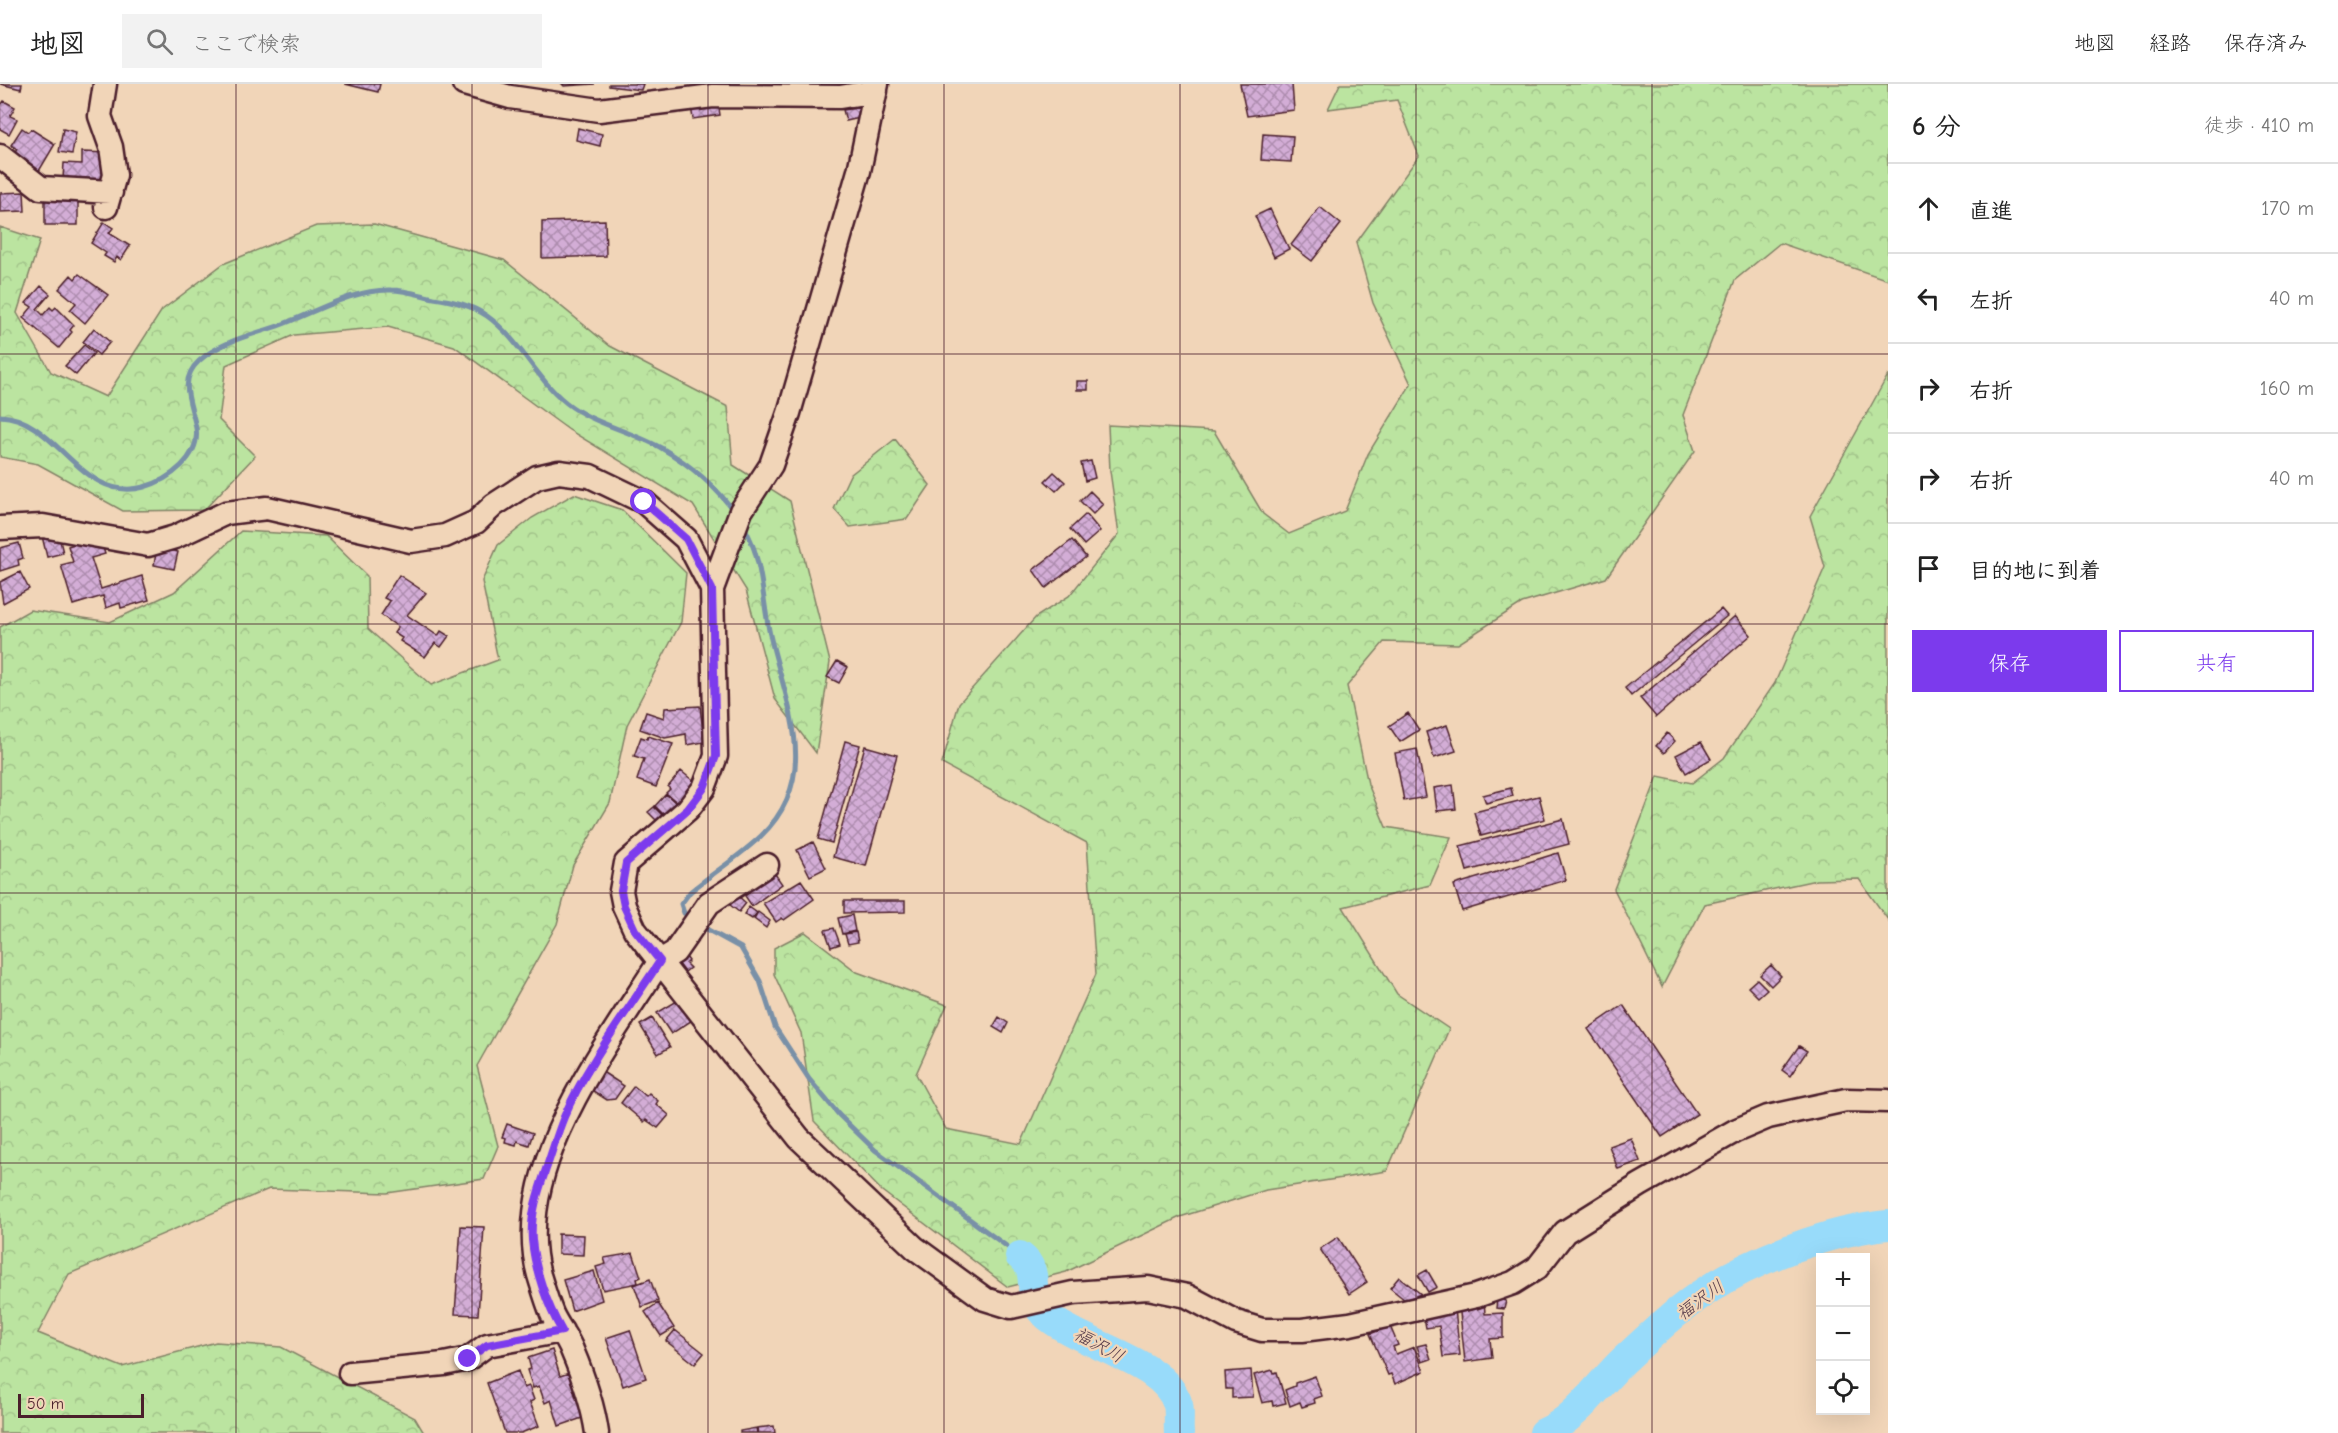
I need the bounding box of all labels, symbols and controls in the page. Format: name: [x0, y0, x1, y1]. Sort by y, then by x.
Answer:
search box: [122, 14, 542, 68]
icon: search: [143, 25, 176, 58]
text: 地図: [30, 28, 86, 60]
text: ここで検索: [191, 31, 301, 57]
text: 地図: [2074, 31, 2116, 55]
text: 経路: [2149, 31, 2191, 55]
text: 保存済み: [2224, 31, 2308, 55]
text: 6 分: [1912, 112, 1961, 142]
text: 徒歩 · 410 m: [2204, 114, 2314, 137]
icon: ahead: [1912, 192, 1945, 225]
text: 170 m: [2261, 197, 2314, 220]
text: 直進: [1969, 198, 2013, 224]
icon: left: [1912, 282, 1945, 315]
text: 40 m: [2269, 287, 2314, 310]
text: 左折: [1969, 288, 2013, 314]
icon: right: [1912, 372, 1945, 405]
text: 160 m: [2260, 377, 2314, 400]
text: 右折: [1969, 378, 2013, 404]
icon: right: [1912, 462, 1945, 495]
text: 40 m: [2269, 467, 2314, 490]
text: 右折: [1969, 468, 2013, 494]
route start: [630, 488, 656, 514]
icon: arrive: [1912, 552, 1945, 585]
text: 目的地に到着: [1969, 558, 2101, 584]
button: 保存: [1912, 630, 2107, 692]
button: 共有: [2119, 630, 2314, 692]
map controls: [1816, 1253, 1870, 1415]
button: +: [1816, 1253, 1870, 1307]
water label: 福沢川: [1672, 1276, 1728, 1325]
button: −: [1816, 1307, 1870, 1361]
water label: 福沢川: [1070, 1323, 1127, 1368]
route end: [454, 1345, 480, 1371]
button: locate: [1816, 1361, 1870, 1415]
scale bar: [18, 1391, 144, 1418]
text: 50 m: [27, 1395, 64, 1413]

